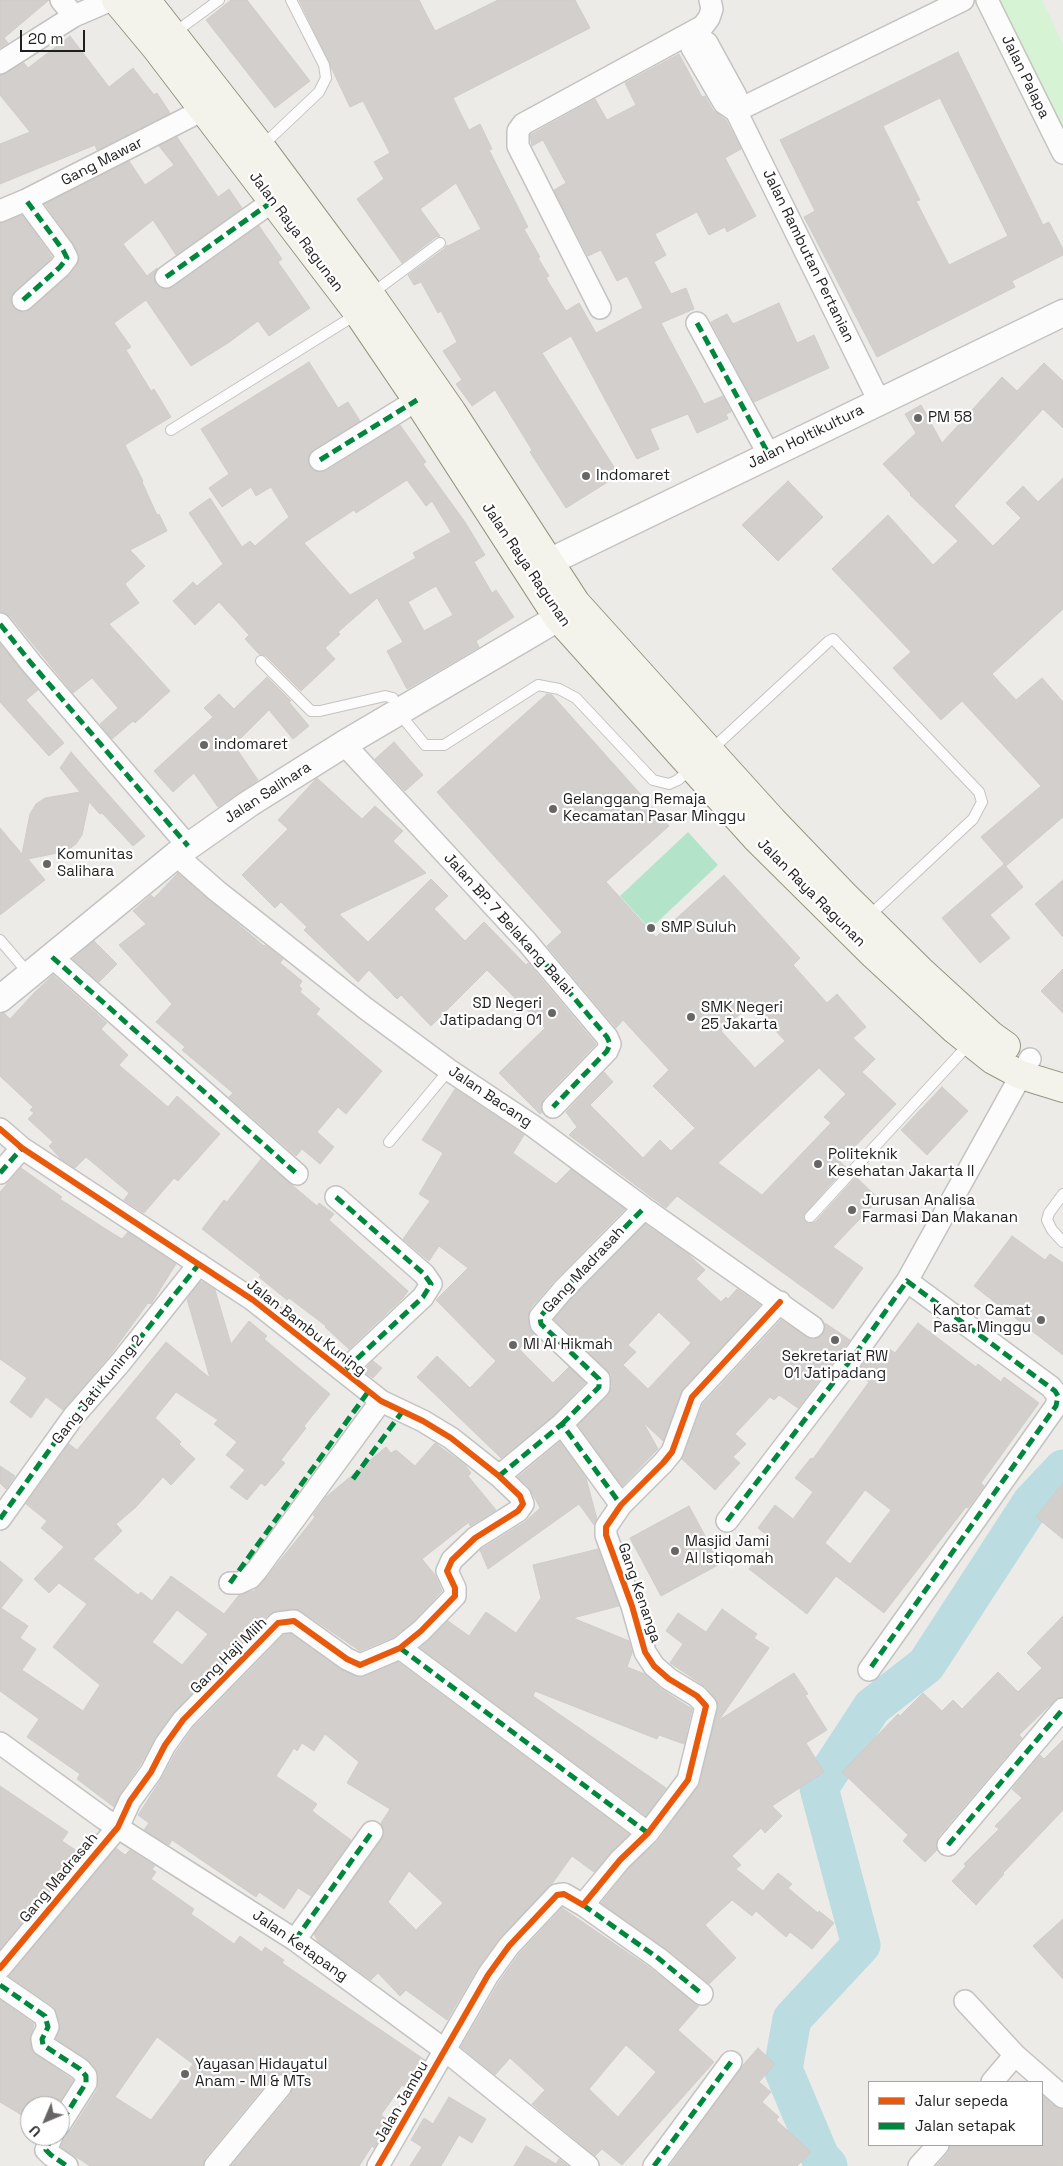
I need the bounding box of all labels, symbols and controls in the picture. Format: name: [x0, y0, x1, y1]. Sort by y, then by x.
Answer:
scale bar: [22, 20, 88, 52]
text: 20 m: [28, 29, 63, 48]
street label: Jalan Palapa: [997, 32, 1053, 122]
street label: Gang Mawar: [58, 134, 146, 190]
street label: Jalan Rambutan Pertanian: [758, 167, 858, 345]
street label: Jalan Raya Ragunan: [245, 168, 347, 296]
street label: Jalan Holtikultura: [745, 401, 867, 473]
place label: PM 58: [928, 409, 972, 427]
marker: PM 58: [912, 412, 924, 424]
place label: Indomaret: [596, 467, 670, 485]
marker: Indomaret: [580, 470, 592, 482]
street label: Jalan Raya Ragunan: [478, 500, 574, 630]
place label: indomaret: [214, 736, 288, 754]
marker: indomaret: [198, 739, 210, 751]
street label: Jalan Salihara: [221, 758, 315, 828]
place label: Gelanggang Remaja Kecamatan Pasar Minggu: [563, 791, 746, 826]
marker: Gelanggang Remaja Kecamatan Pasar Minggu: [547, 803, 559, 815]
street label: Jalan Raya Ragunan: [753, 835, 869, 951]
place label: Komunitas Salihara: [57, 846, 133, 881]
street label: Jalan BP. 7 Belakang Balai: [440, 849, 576, 999]
marker: Komunitas Salihara: [41, 858, 53, 870]
place label: SMP Suluh: [661, 919, 736, 937]
marker: SMP Suluh: [645, 922, 657, 934]
place label: SD Negeri Jatipadang 01: [440, 995, 542, 1030]
place label: SMK Negeri 25 Jakarta: [701, 999, 783, 1034]
marker: SD Negeri Jatipadang 01: [546, 1007, 558, 1019]
marker: SMK Negeri 25 Jakarta: [685, 1011, 697, 1023]
street label: Jalan Bacang: [445, 1062, 535, 1132]
place label: Politeknik Kesehatan Jakarta II: [828, 1146, 974, 1181]
marker: Politeknik Kesehatan Jakarta II: [812, 1158, 824, 1170]
place label: Jurusan Analisa Farmasi Dan Makanan: [862, 1192, 1018, 1227]
marker: Jurusan Analisa Farmasi Dan Makanan: [846, 1204, 858, 1216]
street label: Gang Madrasah: [539, 1223, 629, 1317]
street label: Jalan Bambu Kuning: [243, 1276, 369, 1380]
place label: Kantor Camat Pasar Minggu: [933, 1302, 1031, 1337]
marker: Kantor Camat Pasar Minggu: [1035, 1314, 1047, 1326]
street label: Gang Jati Kuning 2: [48, 1332, 148, 1448]
marker: Sekretariat RW 01 Jatipadang: [829, 1334, 841, 1346]
place label: MI Al Hikmah: [523, 1336, 613, 1354]
marker: MI Al Hikmah: [507, 1339, 519, 1351]
place label: Sekretariat RW 01 Jatipadang: [782, 1348, 888, 1383]
place label: Masjid Jami Al Istiqomah: [685, 1533, 774, 1568]
street label: Gang Kenanga: [614, 1541, 664, 1645]
marker: Masjid Jami Al Istiqomah: [669, 1545, 681, 1557]
street label: Gang Haji Miih: [187, 1614, 271, 1698]
street label: Gang Madrasah: [16, 1829, 102, 1927]
street label: Jalan Ketapang: [249, 1906, 351, 1986]
place label: Yayasan Hidayatul Anam - MI & MTs: [195, 2056, 327, 2091]
street label: Jalan Jambu: [371, 2058, 433, 2146]
marker: Yayasan Hidayatul Anam - MI & MTs: [179, 2068, 191, 2080]
legend: [868, 2081, 1043, 2146]
text: Jalur sepeda: [915, 2091, 1008, 2110]
north arrow: [20, 2096, 70, 2146]
text: Jalan setapak: [915, 2116, 1016, 2135]
text: U: [25, 2121, 45, 2141]

